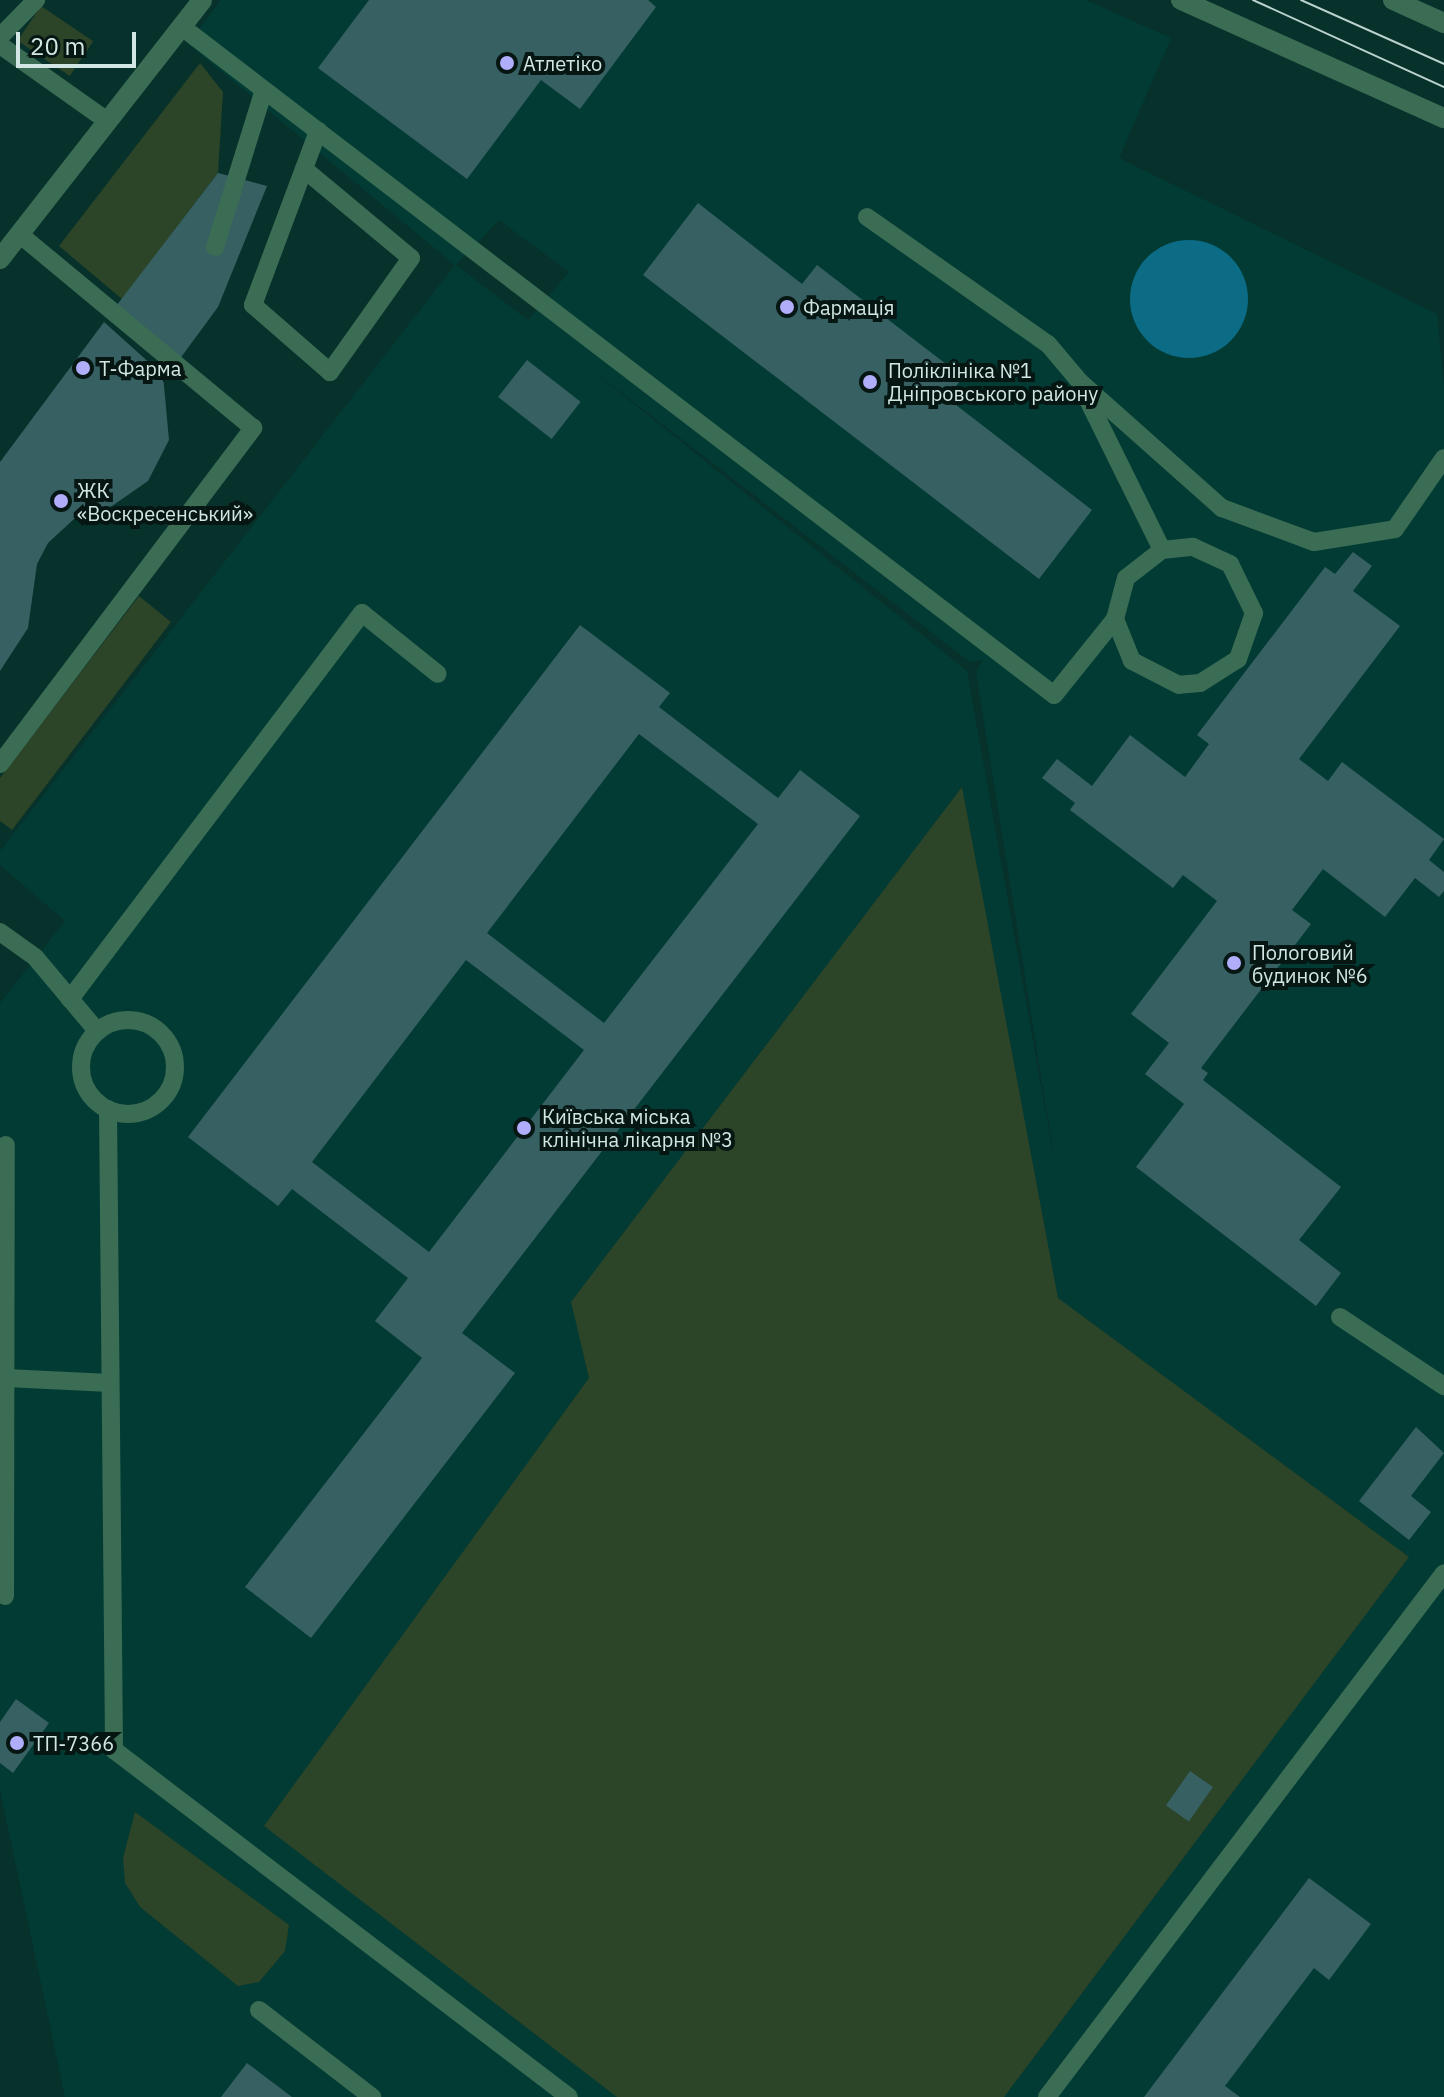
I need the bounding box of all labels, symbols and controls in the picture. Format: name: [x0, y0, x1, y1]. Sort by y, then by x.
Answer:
scale bar: [20, 16, 140, 66]
text: 20 m: [30, 30, 85, 62]
place label: Атлетіко: [523, 51, 602, 75]
marker: Атлетіко: [498, 54, 516, 72]
place label: Фармація: [803, 295, 894, 319]
marker: Фармація: [778, 298, 796, 316]
place label: Т-Фарма: [99, 356, 181, 380]
place label: Поліклініка №1 Дніпровського району: [888, 358, 1098, 405]
marker: Т-Фарма: [74, 359, 92, 377]
marker: Поліклініка №1 Дніпровського району: [859, 371, 881, 393]
place label: ЖК «Воскресенський»: [77, 478, 253, 525]
marker: ЖК «Воскресенський»: [52, 492, 70, 510]
place label: Пологовий будинок №6: [1252, 940, 1368, 987]
marker: Пологовий будинок №6: [1223, 952, 1245, 974]
place label: Київська міська клінічна лікарня №3: [542, 1104, 733, 1151]
marker: Київська міська клінічна лікарня №3: [513, 1117, 535, 1139]
place label: ТП-7366: [33, 1731, 114, 1755]
marker: ТП-7366: [8, 1734, 26, 1752]

